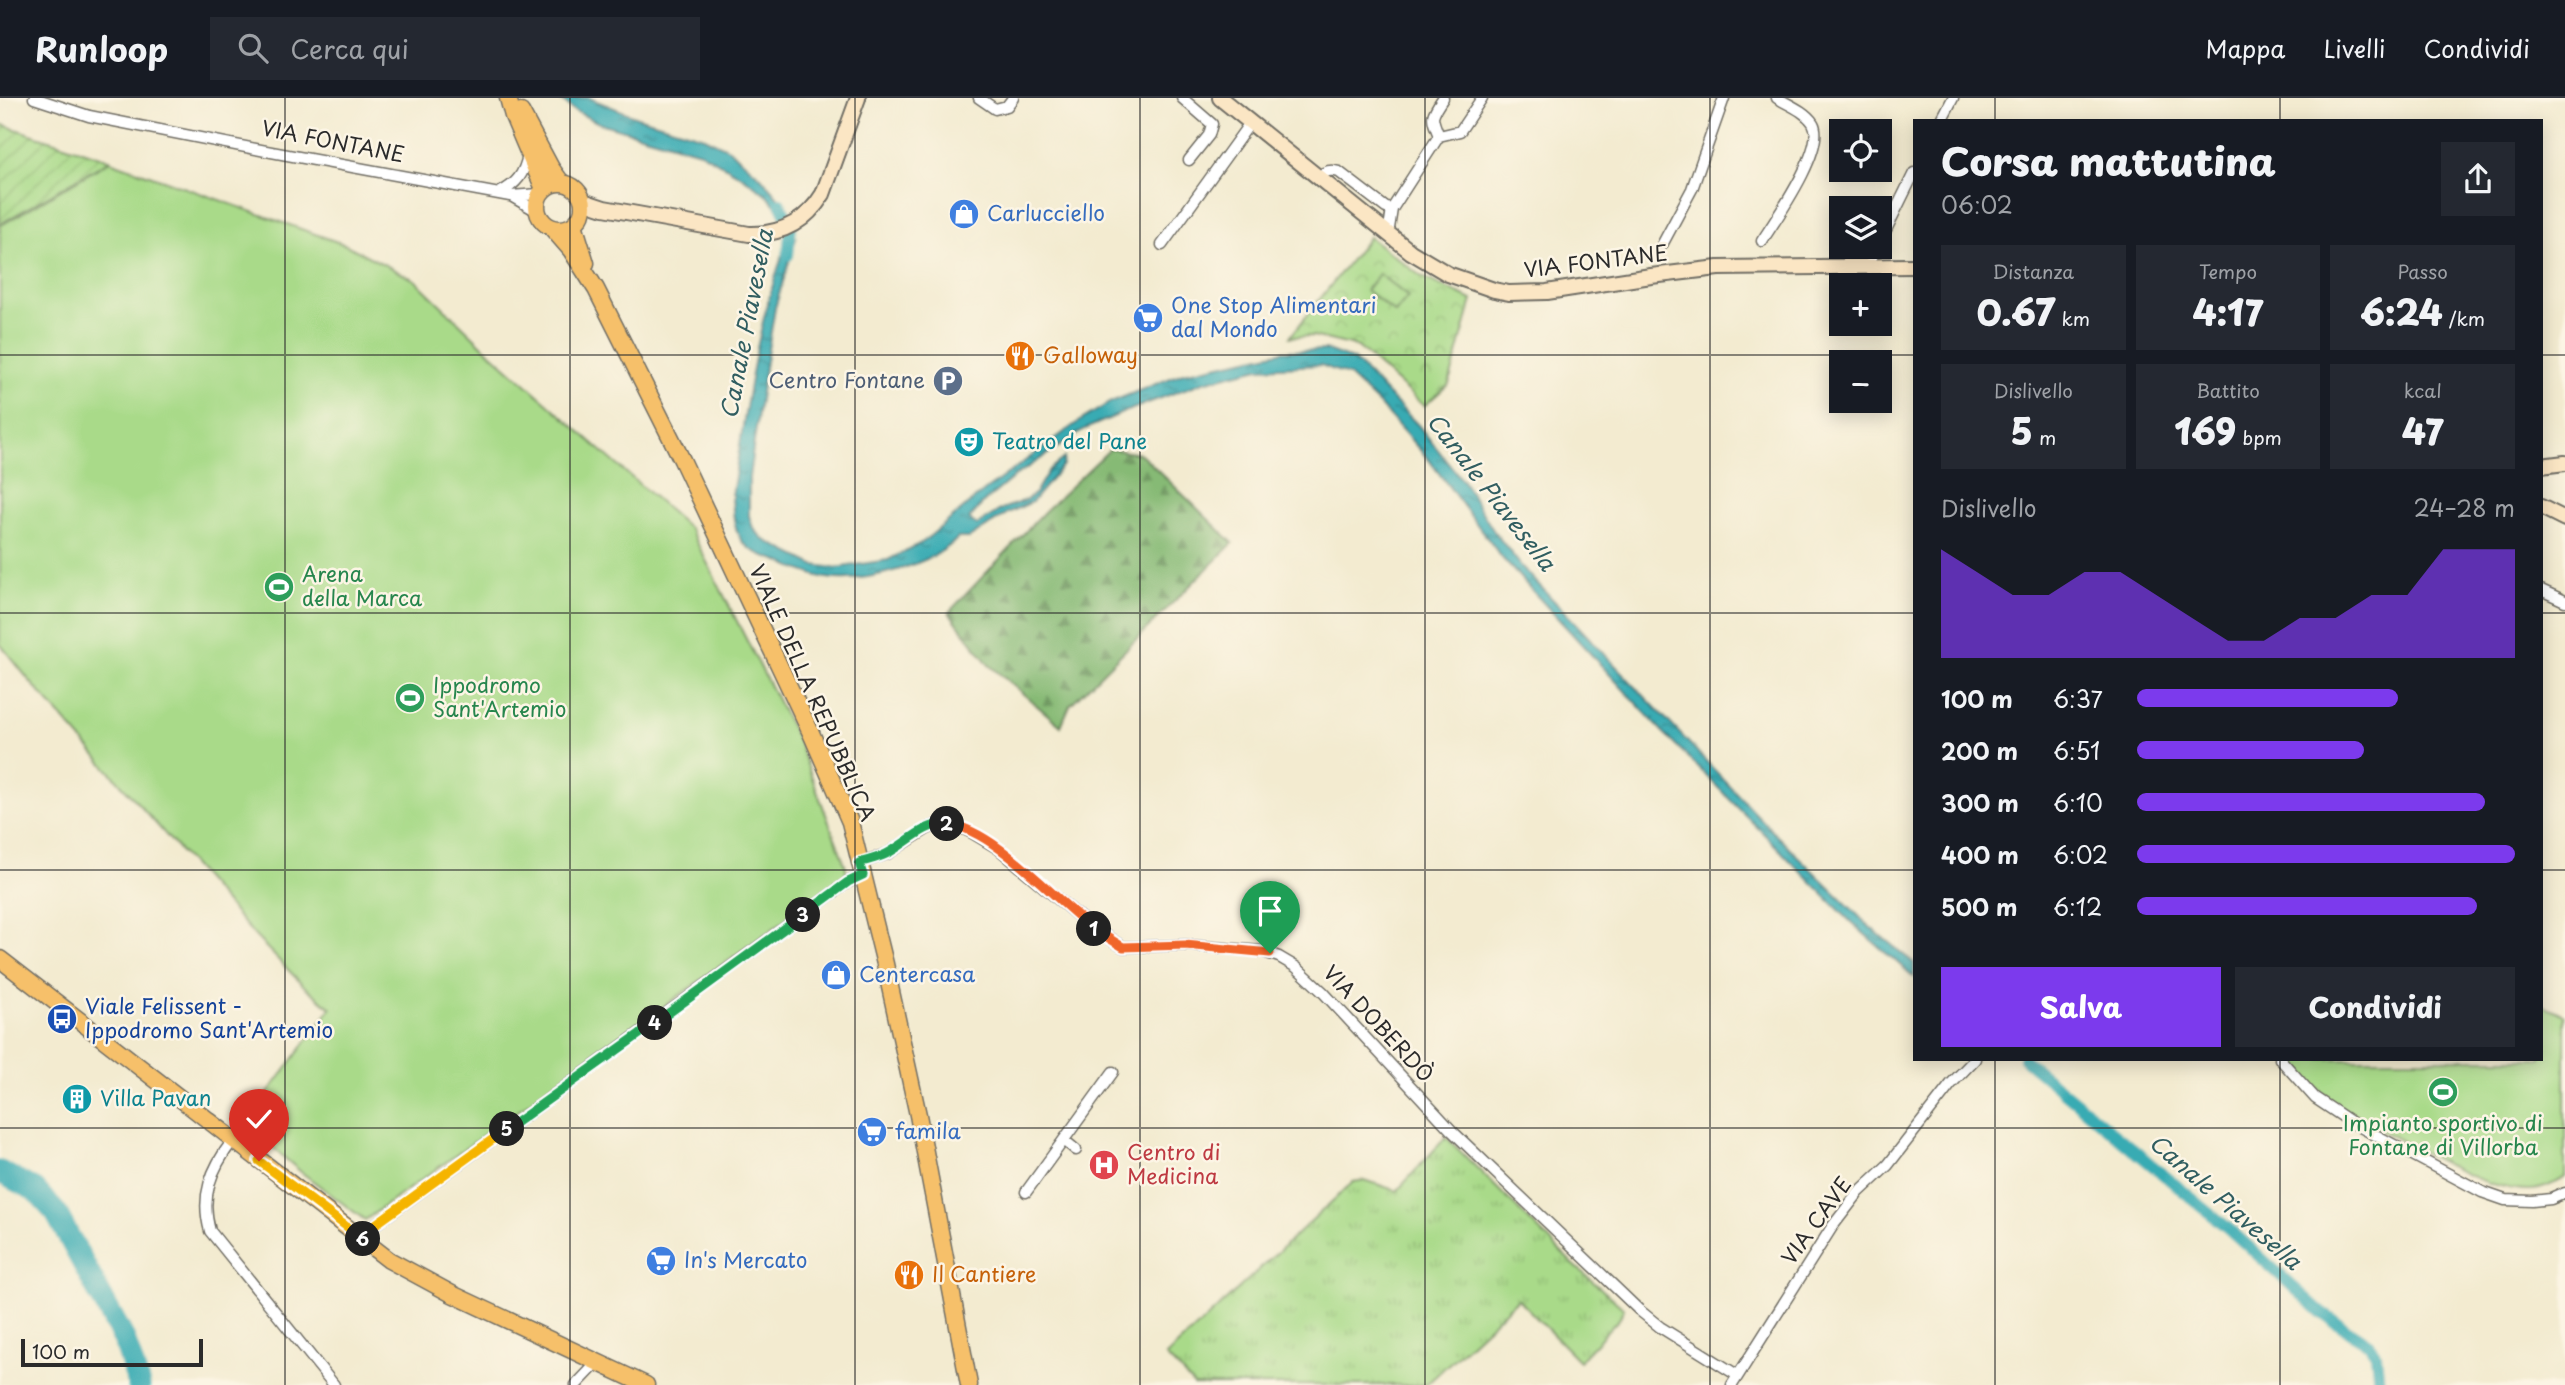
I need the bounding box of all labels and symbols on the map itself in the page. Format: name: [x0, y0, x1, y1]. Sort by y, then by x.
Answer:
street label: VIA FONTANE: [259, 111, 408, 170]
place label: Carlucciello: [987, 196, 1105, 228]
shop icon: Carlucciello: [947, 197, 981, 231]
water label: Canale Piavesella: [710, 225, 781, 421]
street label: VIA FONTANE: [1522, 235, 1670, 285]
place label: One Stop Alimentari dal Mondo: [1171, 288, 1377, 344]
supermarket icon: One Stop Alimentari dal Mondo: [1131, 301, 1165, 335]
place label: Galloway: [1043, 338, 1138, 370]
restaurant icon: Galloway: [1003, 339, 1037, 373]
place label: Centro Fontane: [769, 363, 925, 395]
parking icon: Centro Fontane: [931, 364, 965, 398]
water label: Canale Piavesella: [1419, 405, 1566, 578]
place label: Teatro del Pane: [992, 424, 1147, 456]
theatre icon: Teatro del Pane: [952, 425, 986, 459]
place label: Arena della Marca: [302, 557, 423, 613]
street label: VIALE DELLA REPUBBLICA: [743, 558, 885, 826]
sports icon: Arena della Marca: [262, 570, 296, 604]
place label: Ippodromo Sant'Artemio: [433, 668, 566, 724]
sports icon: Ippodromo Sant'Artemio: [393, 681, 427, 715]
pin: 2: [930, 806, 964, 842]
pin: [1240, 881, 1300, 953]
pin: 3: [786, 898, 820, 932]
pin: 1: [1076, 912, 1112, 946]
place label: Centercasa: [859, 957, 976, 989]
street label: VIA DOBERDÒ: [1317, 957, 1442, 1088]
shop icon: Centercasa: [819, 958, 853, 992]
place label: Viale Felissent - Ippodromo Sant'Artemio: [85, 989, 333, 1045]
bus stop icon: Viale Felissent - Ippodromo Sant'Artemio: [45, 1002, 79, 1036]
pin: 4: [638, 1006, 672, 1040]
sports icon: Impianto sportivo di Fontane di Villorba: [2426, 1075, 2460, 1109]
place label: Villa Pavan: [100, 1081, 211, 1113]
building icon: Villa Pavan: [60, 1082, 94, 1116]
pin: [229, 1089, 289, 1161]
place label: Impianto sportivo di Fontane di Villorba: [2343, 1106, 2543, 1162]
pin: 5: [490, 1112, 524, 1146]
place label: famila: [895, 1114, 962, 1146]
supermarket icon: famila: [855, 1115, 889, 1149]
water label: Canale Piavesella: [2142, 1125, 2311, 1278]
place label: Centro di Medicina: [1127, 1135, 1221, 1191]
hospital icon: Centro di Medicina: [1087, 1148, 1121, 1182]
street label: VIA CAVE: [1772, 1169, 1858, 1271]
pin: 6: [346, 1222, 380, 1256]
place label: In's Mercato: [684, 1243, 807, 1275]
supermarket icon: In's Mercato: [644, 1244, 678, 1278]
place label: Il Cantiere: [932, 1257, 1037, 1289]
restaurant icon: Il Cantiere: [892, 1258, 926, 1292]
scale bar: [21, 1336, 203, 1368]

